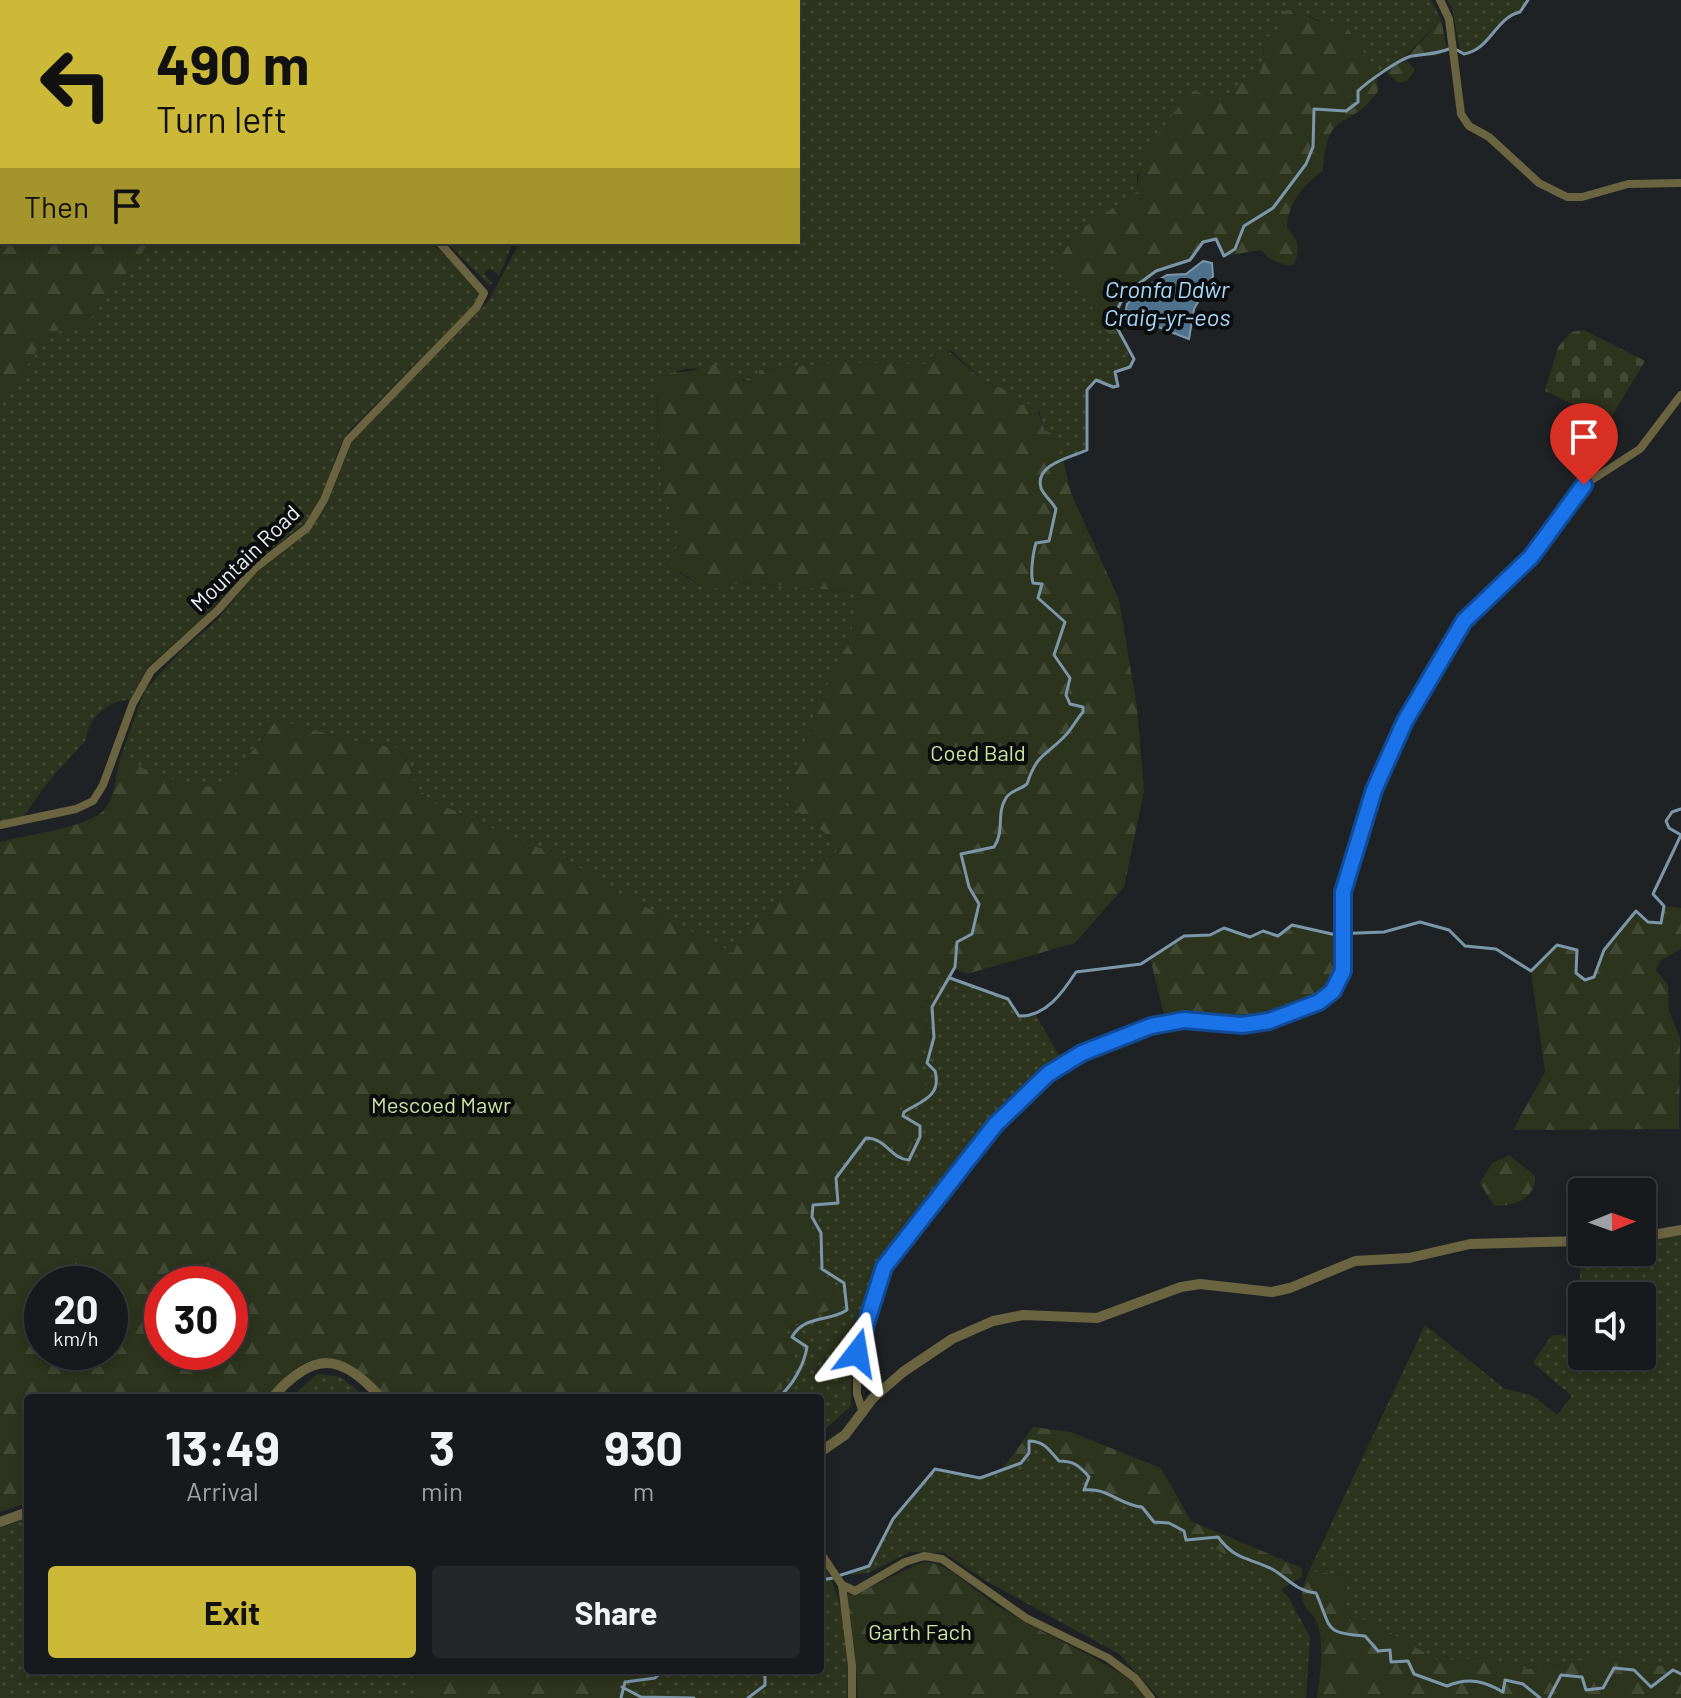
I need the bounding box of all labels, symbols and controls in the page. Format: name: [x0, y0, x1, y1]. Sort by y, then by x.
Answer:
text: 490 m: [156, 29, 310, 96]
icon: left: [24, 32, 128, 136]
text: Turn left: [156, 97, 287, 140]
icon: arrive: [105, 184, 149, 228]
text: Then: [24, 188, 89, 224]
water label: Cronfa Ddŵr Craig-yr-eos: [1104, 274, 1231, 331]
pin: [1550, 403, 1618, 485]
icon: arrive: [1562, 415, 1606, 459]
street label: Mountain Road: [185, 499, 304, 616]
park label: Coed Bald: [930, 739, 1026, 765]
park label: Mescoed Mawr: [371, 1091, 511, 1117]
north arrow: [1568, 1178, 1656, 1266]
map controls: [1568, 1178, 1656, 1370]
speed limit sign: 30: [144, 1266, 248, 1370]
button: sound: [1568, 1282, 1656, 1370]
text: 20: [53, 1284, 99, 1332]
position arrow: [815, 1311, 899, 1395]
text: km/h: [53, 1326, 99, 1350]
text: 13:49: [165, 1418, 280, 1476]
text: 3: [429, 1418, 455, 1476]
text: 930: [604, 1418, 683, 1476]
text: Arrival: [186, 1475, 259, 1506]
text: min: [421, 1475, 463, 1506]
text: m: [633, 1475, 654, 1506]
button: Exit: [48, 1566, 416, 1658]
button: Share: [432, 1566, 800, 1658]
park label: Garth Fach: [868, 1618, 972, 1644]

